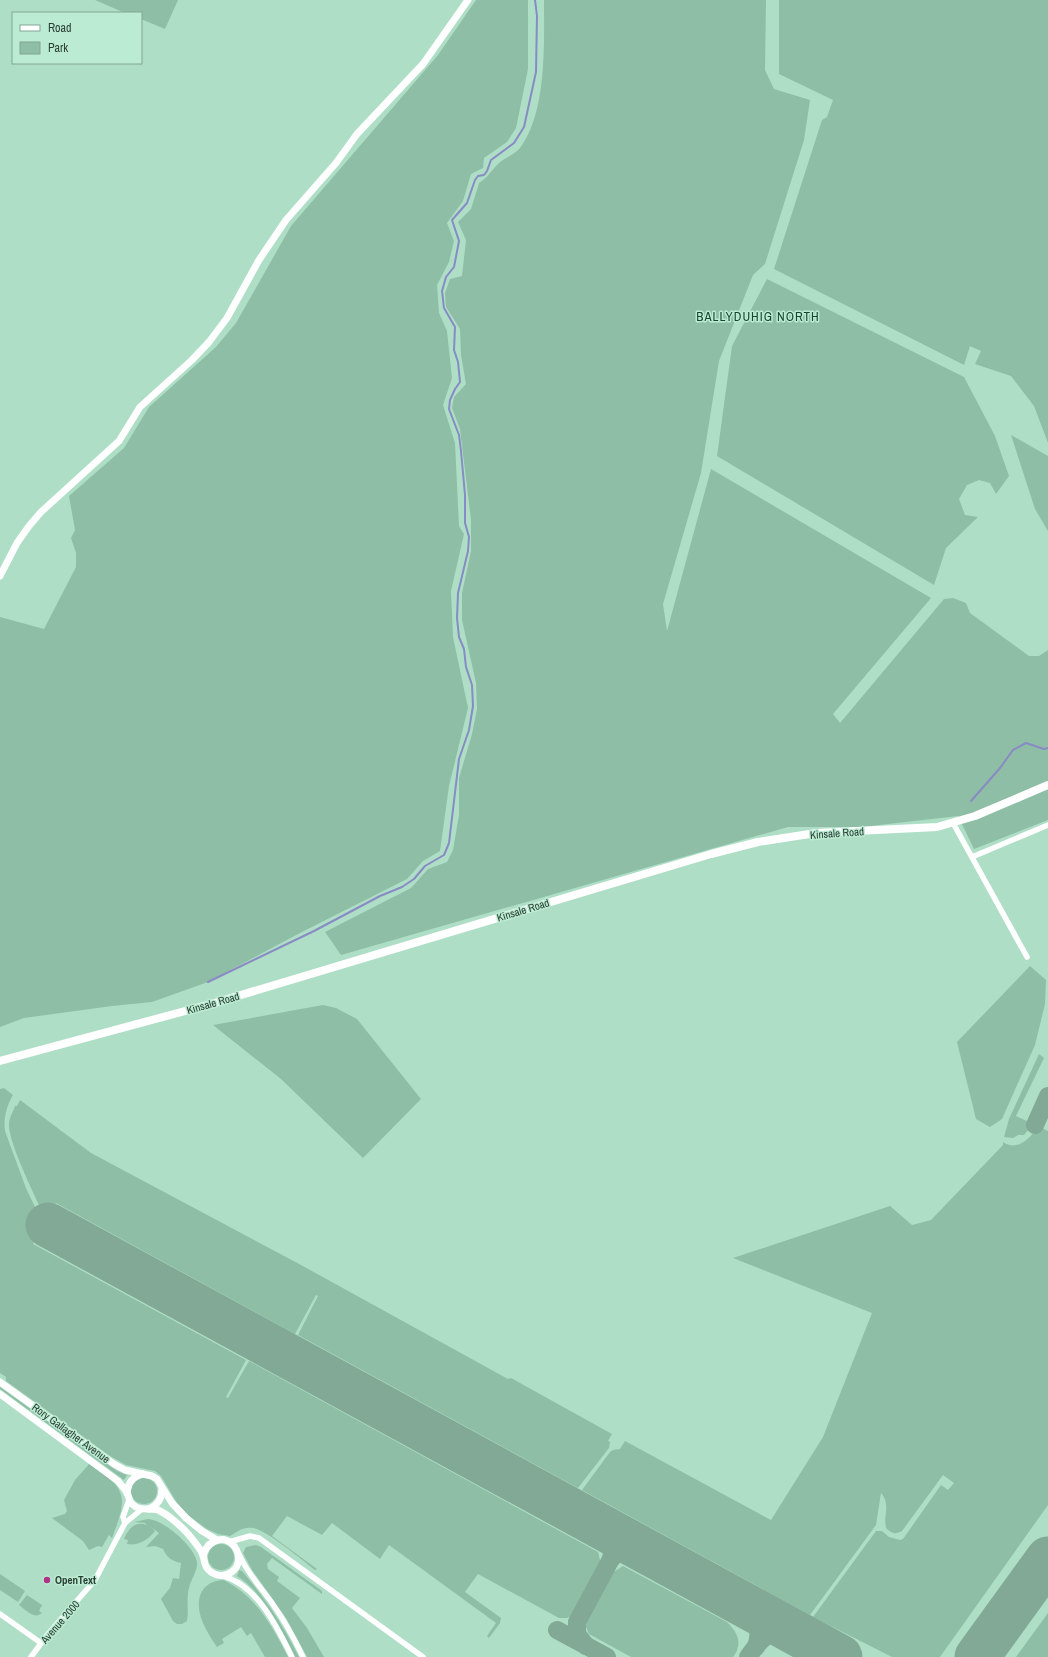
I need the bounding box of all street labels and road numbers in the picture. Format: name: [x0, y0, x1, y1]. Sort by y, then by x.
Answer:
street label: Kinsale Road: [809, 824, 865, 842]
street label: Kinsale Road: [495, 895, 551, 925]
street label: Kinsale Road: [185, 989, 241, 1017]
street label: Rory Gallagher Avenue: [29, 1400, 113, 1466]
street label: Avenue 2000: [37, 1597, 83, 1647]

